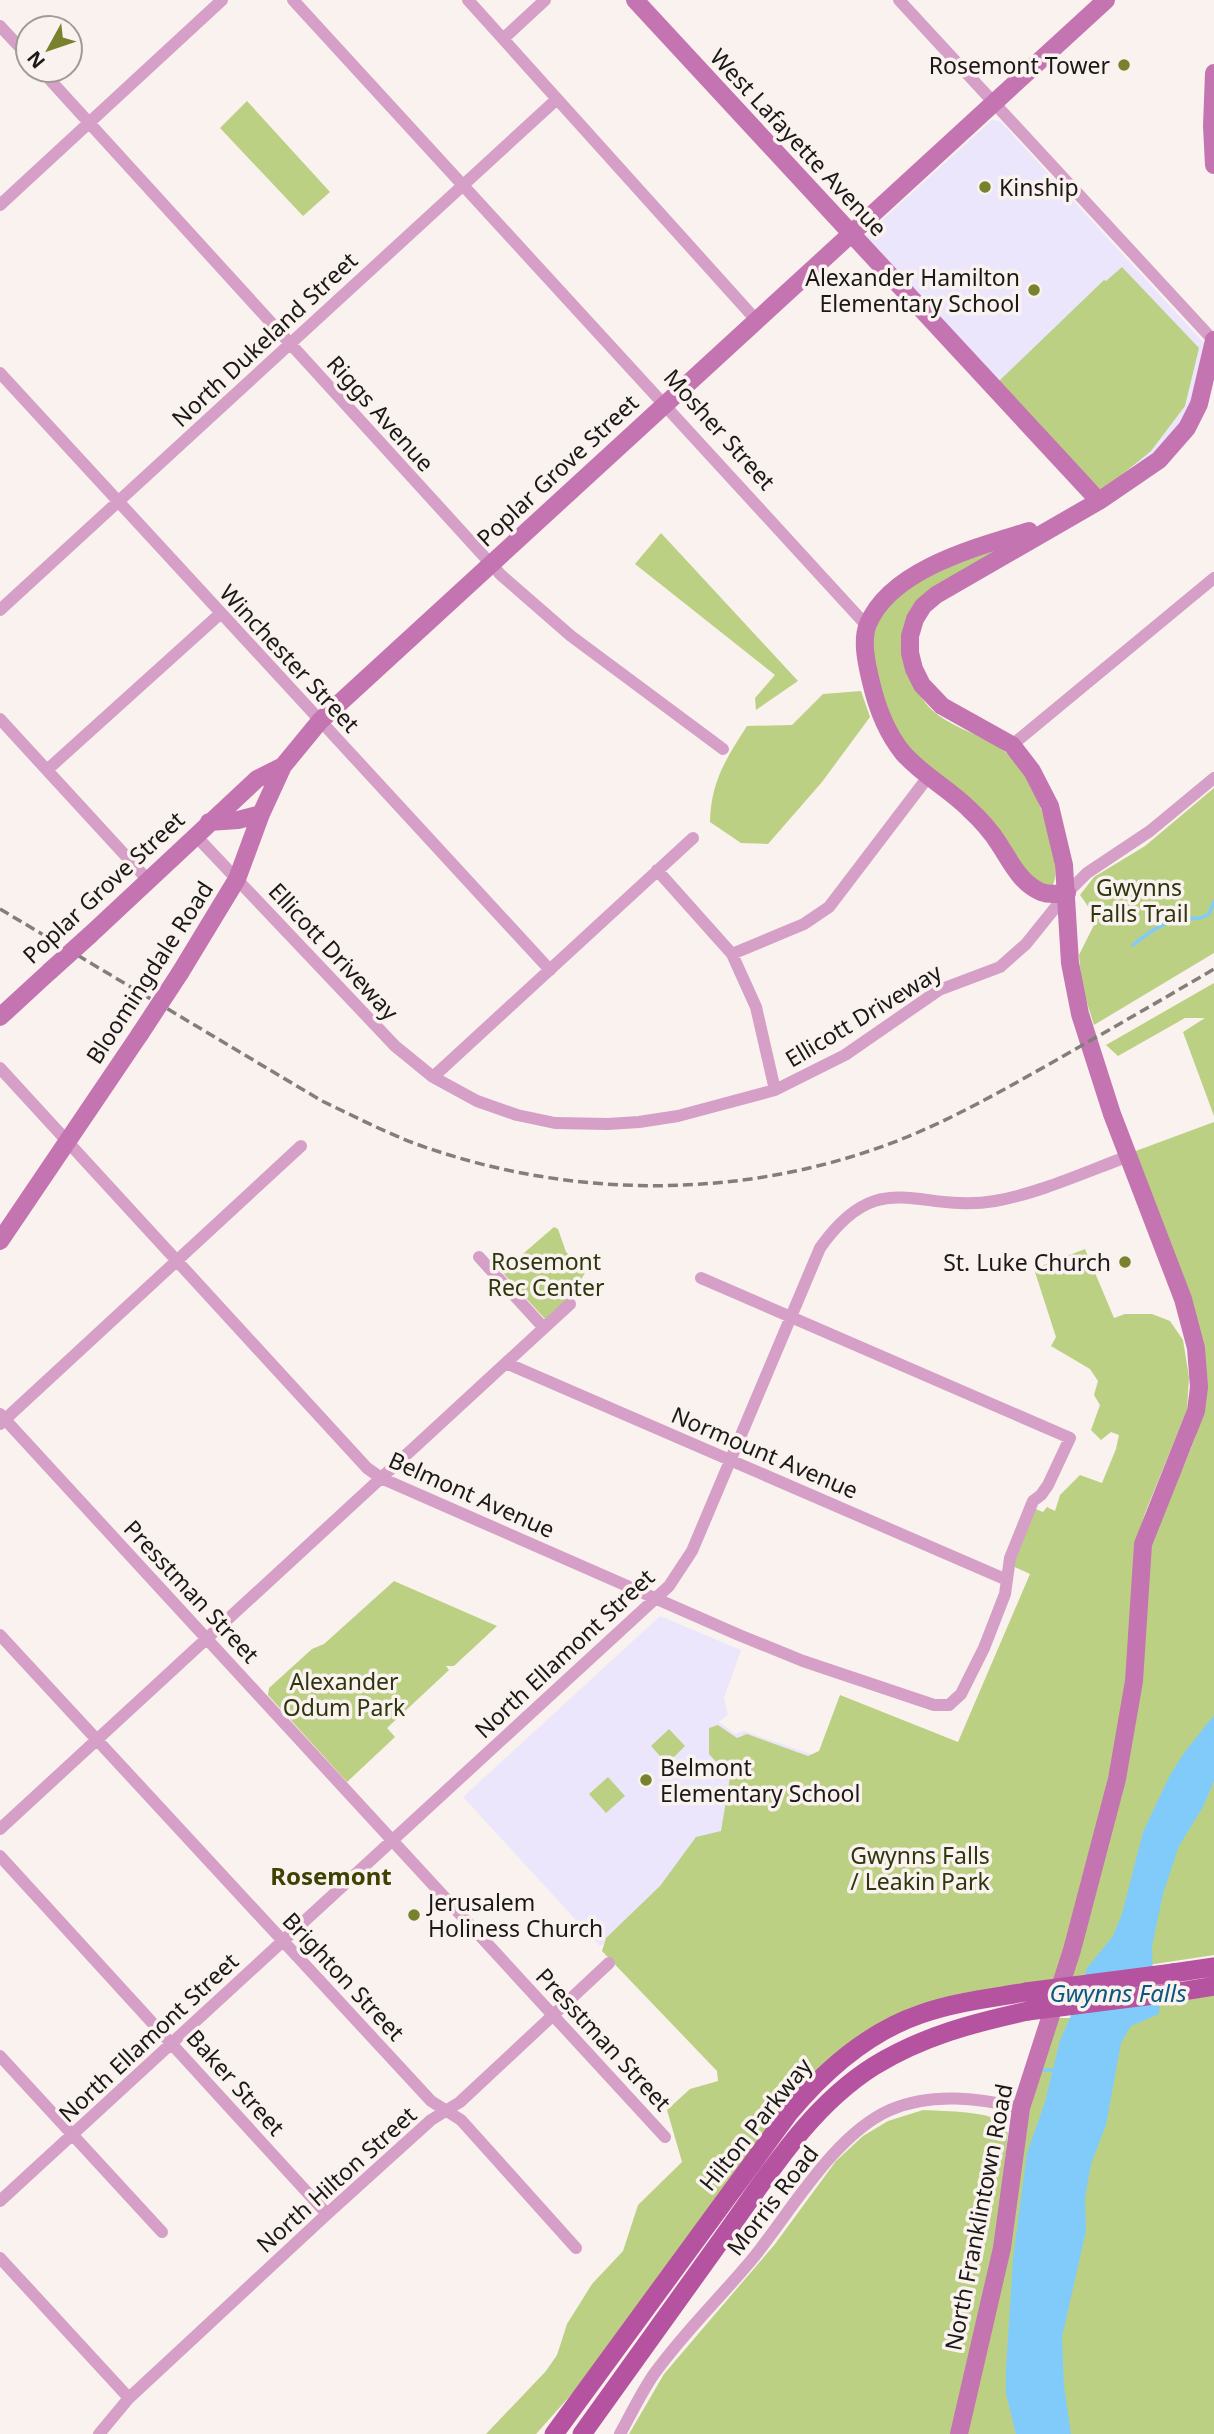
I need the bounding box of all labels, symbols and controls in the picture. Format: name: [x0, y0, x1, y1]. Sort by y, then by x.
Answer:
north arrow: [14, 14, 84, 84]
street label: West Lafayette Avenue: [703, 41, 895, 243]
text: N: [21, 46, 51, 74]
place label: Rosemont Tower: [929, 49, 1110, 81]
marker: Rosemont Tower: [1116, 57, 1132, 73]
place label: Kinship: [999, 171, 1079, 203]
marker: Kinship: [977, 179, 993, 195]
street label: North Dukeland Street: [164, 244, 364, 434]
place label: Alexander Hamilton Elementary School: [805, 261, 1020, 319]
marker: Alexander Hamilton Elementary School: [1026, 282, 1042, 298]
street label: Riggs Avenue: [320, 348, 442, 478]
street label: Mosher Street: [657, 362, 783, 496]
street label: Poplar Grove Street: [469, 387, 645, 553]
street label: Winchester Street: [213, 577, 367, 739]
street label: Poplar Grove Street: [15, 804, 191, 970]
park label: Gwynns Falls Trail: [1089, 871, 1189, 929]
street label: Bloomingdale Road: [78, 875, 220, 1069]
street label: Ellicott Driveway: [262, 875, 406, 1027]
street label: Ellicott Driveway: [779, 955, 947, 1074]
park label: Rosemont Rec Center: [488, 1245, 605, 1303]
place label: St. Luke Church: [943, 1246, 1111, 1278]
marker: St. Luke Church: [1117, 1254, 1133, 1270]
street label: Normount Avenue: [667, 1398, 863, 1506]
street label: Belmont Avenue: [384, 1443, 560, 1545]
street label: Presstman Street: [117, 1512, 267, 1670]
street label: North Ellamont Street: [467, 1561, 661, 1745]
park label: Alexander Odum Park: [283, 1665, 406, 1723]
place label: Belmont Elementary School: [660, 1751, 860, 1809]
marker: Belmont Elementary School: [638, 1772, 654, 1788]
park label: Gwynns Falls / Leakin Park: [850, 1839, 990, 1897]
district label: Rosemont: [270, 1859, 392, 1892]
place label: Jerusalem Holiness Church: [426, 1886, 603, 1944]
street label: Brighton Street: [276, 1905, 412, 2047]
marker: Jerusalem Holiness Church: [406, 1907, 422, 1923]
street label: North Ellamont Street: [51, 1945, 245, 2129]
street label: Presstman Street: [529, 1960, 679, 2118]
water label: Gwynns Falls: [1049, 1976, 1187, 2009]
street label: Baker Street: [180, 2022, 292, 2142]
street label: Hilton Parkway: [691, 2051, 819, 2197]
street label: North Franklintown Road: [936, 2081, 1020, 2353]
street label: North Hilton Street: [249, 2099, 423, 2259]
street label: Morris Road: [719, 2138, 825, 2262]

